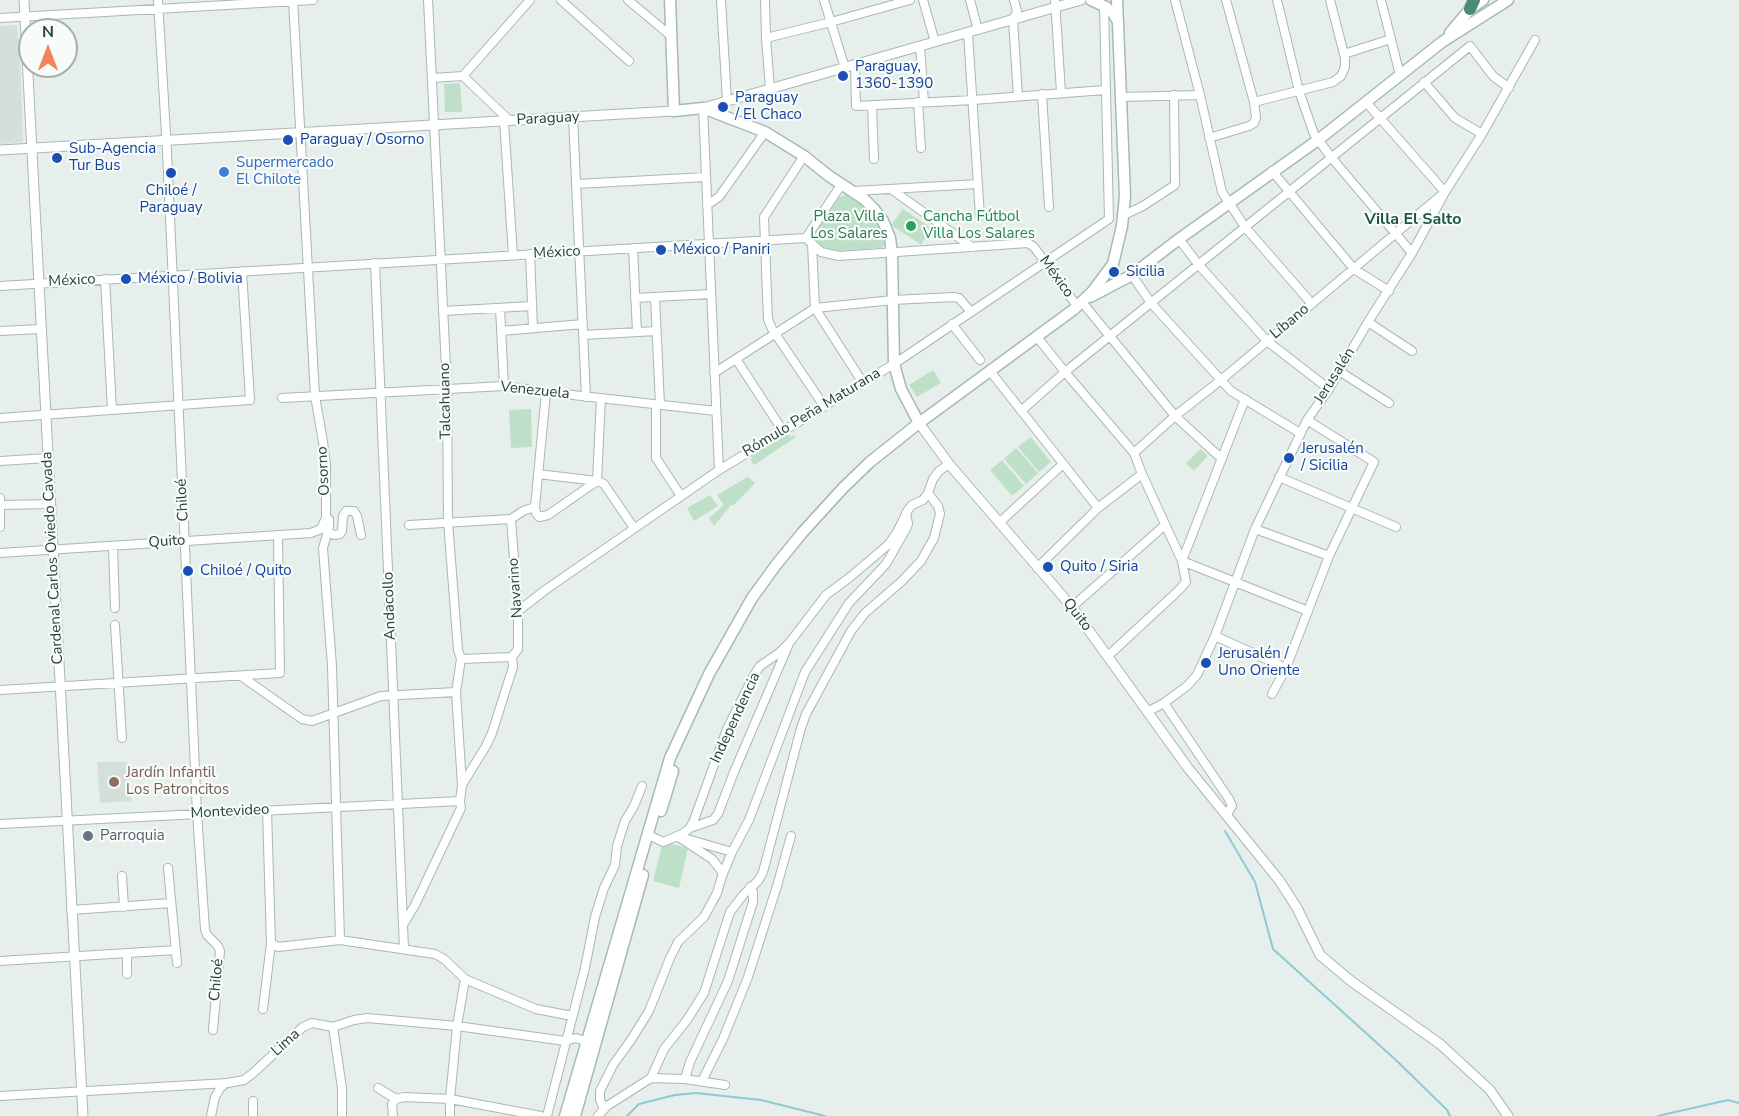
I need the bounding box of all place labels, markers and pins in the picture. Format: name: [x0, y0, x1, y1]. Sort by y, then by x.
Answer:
place label: Paraguay, 1360-1390: [855, 58, 933, 93]
marker: Paraguay, 1360-1390: [836, 69, 850, 83]
place label: Paraguay / El Chaco: [735, 89, 802, 124]
marker: Paraguay / El Chaco: [716, 100, 730, 114]
place label: Paraguay / Osorno: [300, 131, 424, 149]
marker: Paraguay / Osorno: [281, 133, 295, 147]
place label: Sub-Agencia Tur Bus: [69, 140, 156, 175]
marker: Sub-Agencia Tur Bus: [50, 151, 64, 165]
place label: Supermercado El Chilote: [236, 154, 334, 189]
marker: Supermercado El Chilote: [217, 165, 231, 179]
marker: Chiloé / Paraguay: [164, 166, 178, 180]
place label: Chiloé / Paraguay: [139, 182, 203, 217]
place label: Cancha Fútbol Villa Los Salares: [923, 208, 1035, 243]
marker: Cancha Fútbol Villa Los Salares: [904, 219, 918, 233]
place label: México / Paniri: [673, 241, 770, 259]
marker: México / Paniri: [654, 243, 668, 257]
place label: Sicilia: [1126, 263, 1165, 281]
marker: Sicilia: [1107, 265, 1121, 279]
place label: México / Bolivia: [138, 270, 243, 288]
marker: México / Bolivia: [119, 272, 133, 286]
place label: Jerusalén / Sicilia: [1301, 440, 1364, 475]
marker: Jerusalén / Sicilia: [1282, 451, 1296, 465]
place label: Quito / Siria: [1060, 558, 1138, 576]
marker: Quito / Siria: [1041, 560, 1055, 574]
place label: Chiloé / Quito: [200, 562, 292, 580]
marker: Chiloé / Quito: [181, 564, 195, 578]
place label: Jerusalén / Uno Oriente: [1218, 645, 1300, 680]
marker: Jerusalén / Uno Oriente: [1199, 656, 1213, 670]
place label: Jardín Infantil Los Patroncitos: [126, 764, 229, 799]
marker: Jardín Infantil Los Patroncitos: [107, 775, 121, 789]
place label: Parroquia: [100, 827, 165, 845]
marker: Parroquia: [81, 829, 95, 843]

